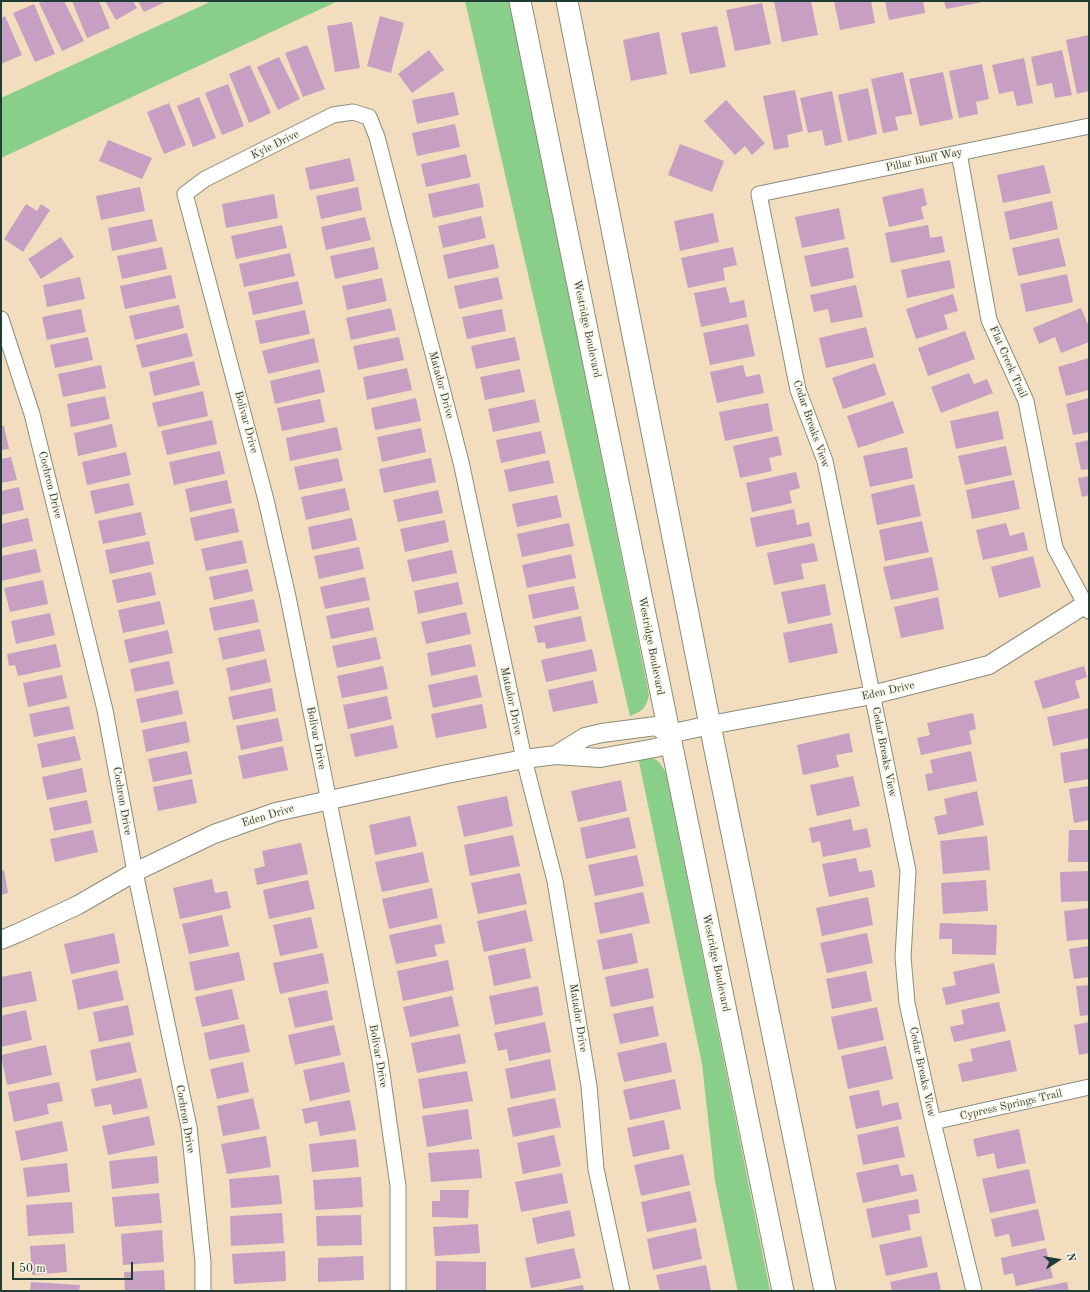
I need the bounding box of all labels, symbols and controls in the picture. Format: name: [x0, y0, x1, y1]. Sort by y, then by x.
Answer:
street label: Kyle Drive: [249, 128, 301, 162]
street label: Pillar Bluff Way: [884, 145, 964, 175]
street label: Westridge Boulevard: [570, 279, 604, 379]
street label: Flat Creek Trail: [986, 324, 1030, 400]
street label: Matador Drive: [426, 350, 456, 420]
street label: Cedar Breaks View: [790, 378, 832, 470]
street label: Bolivar Drive: [231, 389, 261, 455]
street label: Cochron Drive: [35, 450, 65, 520]
street label: Westridge Boulevard: [635, 596, 667, 696]
street label: Matador Drive: [497, 666, 525, 736]
street label: Eden Drive: [860, 679, 916, 703]
street label: Bolivar Drive: [303, 705, 329, 771]
street label: Cedar Breaks View: [869, 706, 899, 798]
street label: Cochron Drive: [110, 766, 134, 836]
street label: Eden Drive: [240, 802, 296, 830]
street label: Westridge Boulevard: [699, 913, 733, 1013]
street label: Matador Drive: [566, 983, 590, 1053]
street label: Bolivar Drive: [366, 1023, 390, 1089]
street label: Cedar Breaks View: [906, 1026, 938, 1118]
street label: Cochron Drive: [173, 1084, 197, 1154]
street label: Cypress Springs Trail: [959, 1087, 1063, 1123]
north arrow: [1038, 1240, 1078, 1280]
text: N: [1064, 1252, 1076, 1263]
scale bar: [14, 1254, 135, 1280]
text: 50 m: [19, 1263, 46, 1275]

